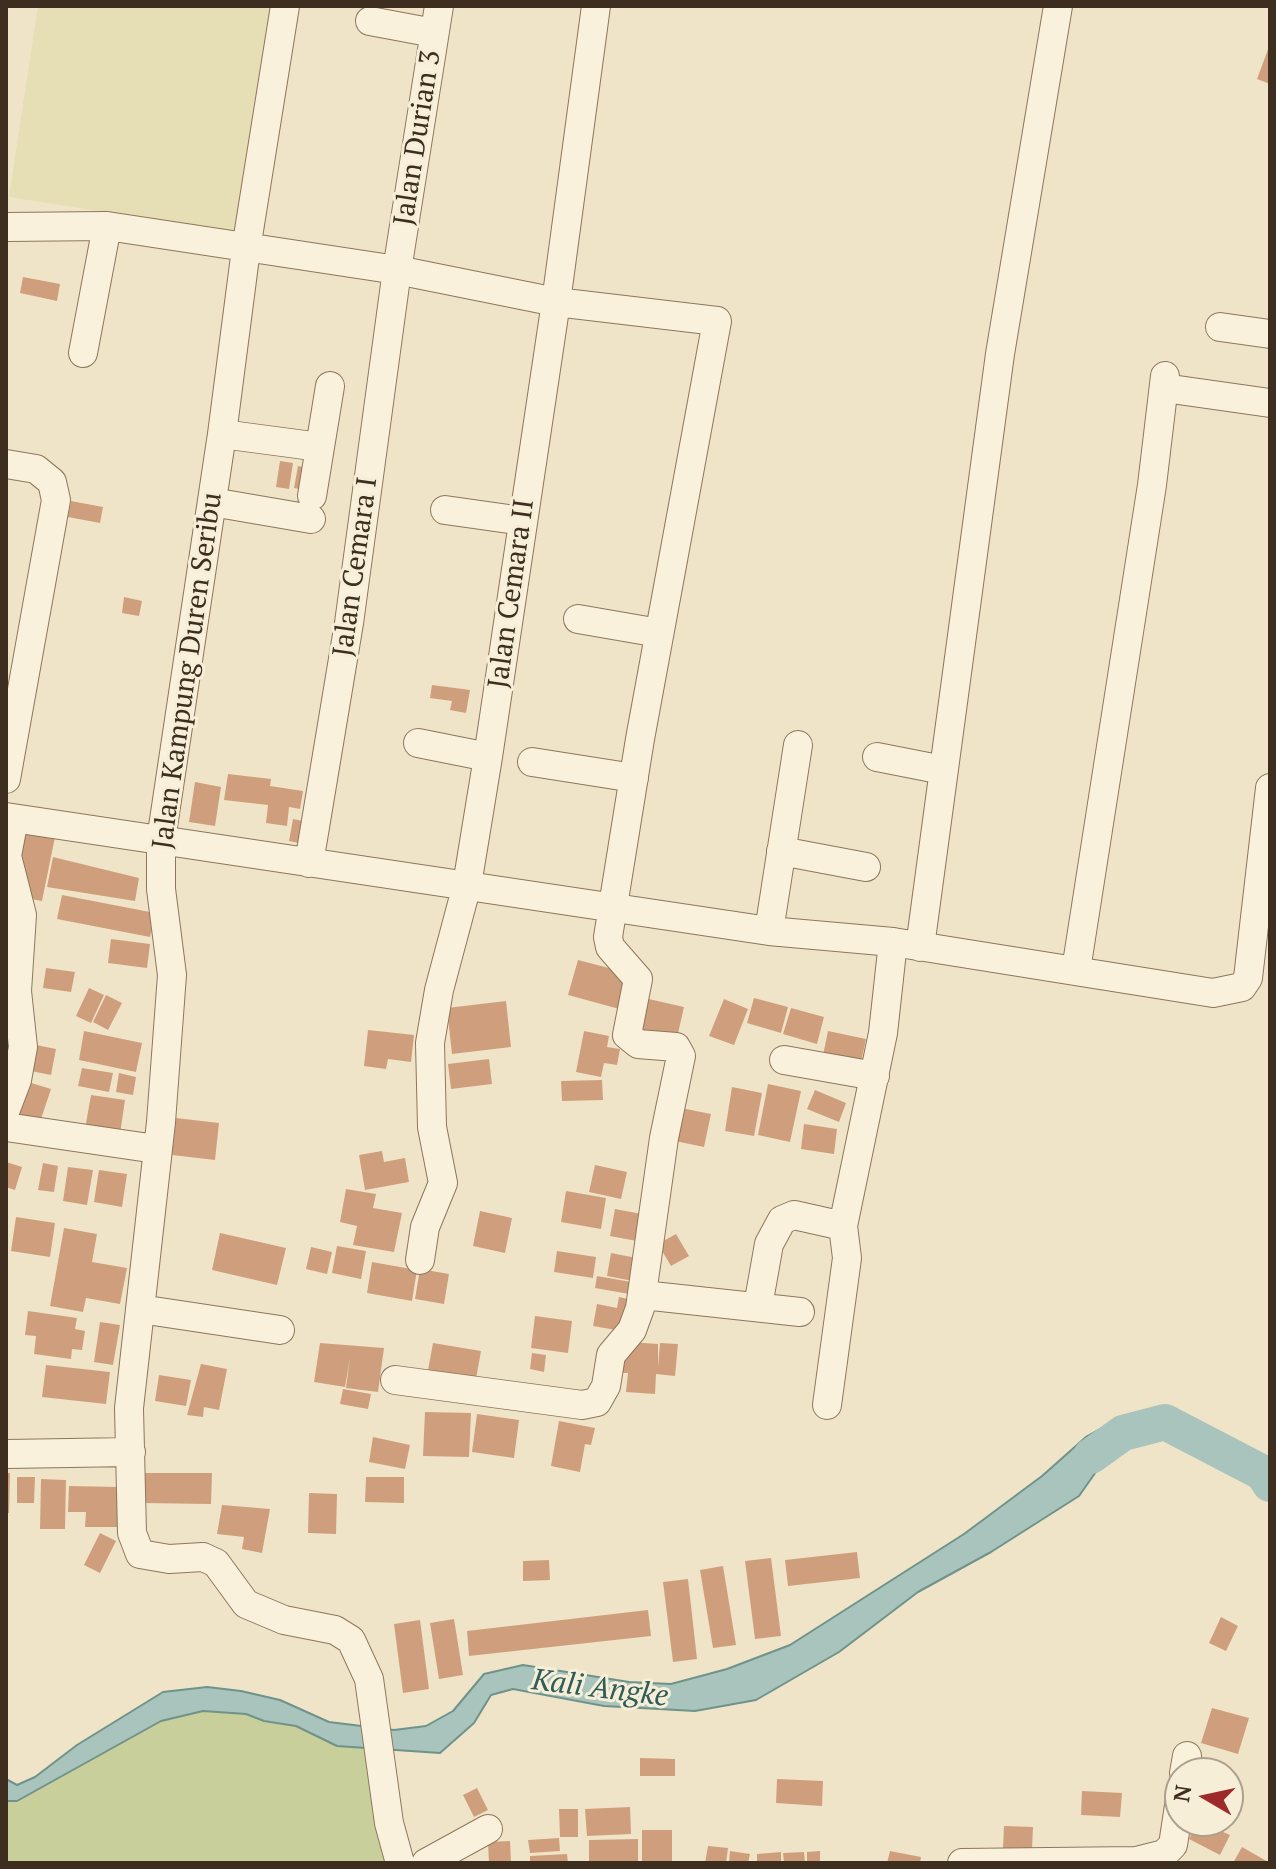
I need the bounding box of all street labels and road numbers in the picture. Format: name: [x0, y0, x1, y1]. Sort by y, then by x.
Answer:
street label: Jalan Durian 3: [388, 48, 448, 228]
street label: Jalan Cemara I: [327, 475, 385, 659]
street label: Jalan Kampung Duren Seribu: [146, 490, 230, 852]
street label: Jalan Cemara II: [482, 497, 542, 691]

